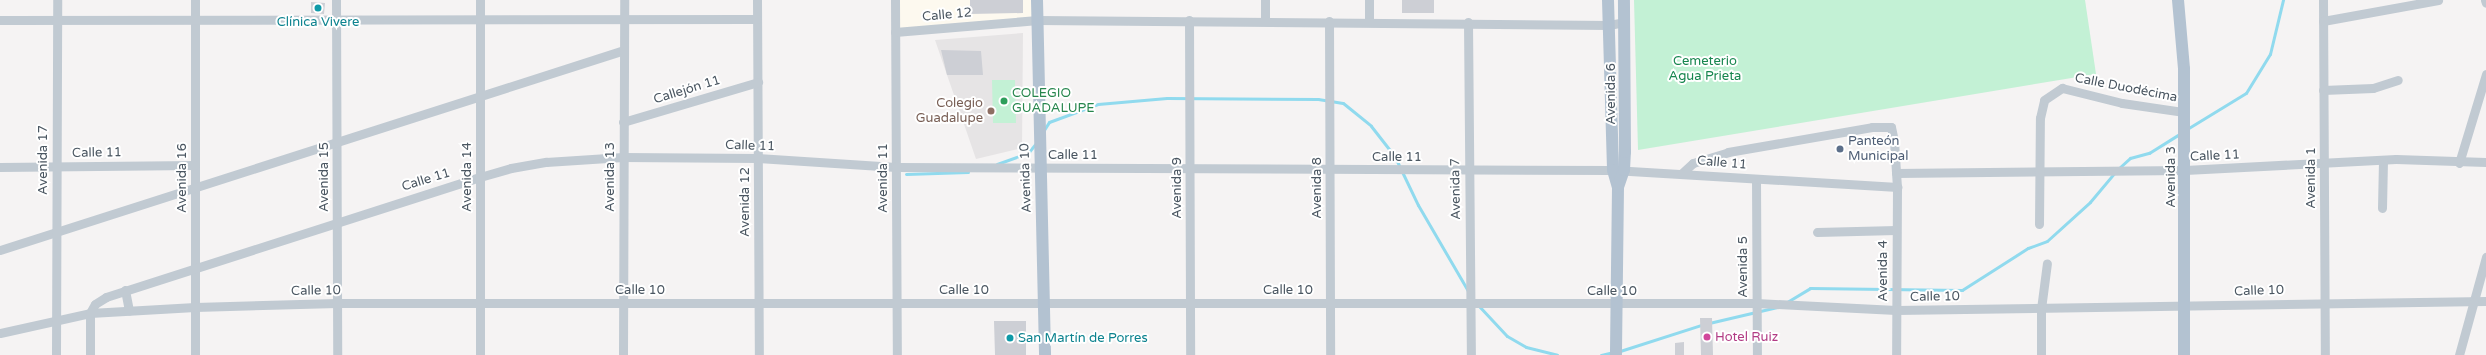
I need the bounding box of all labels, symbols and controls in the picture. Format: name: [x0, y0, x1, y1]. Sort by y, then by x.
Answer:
marker: Clínica Vivere: [313, 3, 323, 13]
street label: Calle 12: [921, 5, 973, 25]
place label: Clínica Vivere: [277, 14, 359, 30]
park label: Cemeterio Agua Prieta: [1669, 54, 1741, 85]
street label: Avenida 6: [1603, 63, 1619, 125]
street label: Calle Duodécima: [2073, 70, 2179, 106]
street label: Callejón 11: [652, 72, 722, 108]
place label: COLEGIO GUADALUPE: [1012, 86, 1095, 117]
place label: Colegio Guadalupe: [916, 96, 983, 127]
marker: COLEGIO GUADALUPE: [999, 96, 1009, 106]
marker: Colegio Guadalupe: [986, 106, 996, 116]
street label: Avenida 17: [35, 125, 51, 195]
place label: Panteón Municipal: [1848, 134, 1908, 165]
street label: Calle 11: [725, 137, 775, 155]
street label: Avenida 15: [316, 142, 332, 212]
street label: Avenida 14: [459, 142, 475, 212]
street label: Avenida 13: [602, 142, 618, 212]
street label: Avenida 16: [174, 143, 190, 213]
street label: Avenida 11: [875, 143, 891, 213]
street label: Avenida 10: [1017, 143, 1035, 213]
marker: Panteón Municipal: [1835, 144, 1845, 154]
street label: Calle 11: [72, 145, 122, 161]
street label: Avenida 3: [2163, 146, 2179, 208]
street label: Calle 11: [1048, 147, 1098, 163]
street label: Calle 11: [2190, 147, 2240, 165]
street label: Avenida 1: [2303, 147, 2319, 209]
street label: Calle 11: [1372, 149, 1422, 165]
street label: Calle 11: [1696, 153, 1748, 173]
street label: Avenida 9: [1169, 157, 1185, 219]
street label: Avenida 8: [1309, 157, 1325, 219]
street label: Avenida 7: [1448, 158, 1464, 220]
street label: Calle 11: [400, 165, 452, 195]
street label: Avenida 12: [737, 167, 753, 237]
street label: Avenida 5: [1735, 236, 1751, 298]
street label: Avenida 4: [1875, 240, 1891, 302]
street label: Calle 10: [615, 282, 665, 298]
street label: Calle 10: [939, 282, 989, 298]
street label: Calle 10: [1263, 282, 1313, 298]
street label: Calle 10: [2234, 282, 2284, 300]
street label: Calle 10: [291, 283, 341, 299]
street label: Calle 10: [1587, 283, 1637, 299]
street label: Calle 10: [1910, 289, 1960, 305]
place label: Hotel Ruiz: [1715, 329, 1778, 345]
place label: San Martín de Porres: [1018, 330, 1148, 346]
marker: Hotel Ruiz: [1702, 332, 1712, 342]
marker: San Martín de Porres: [1005, 333, 1015, 343]

